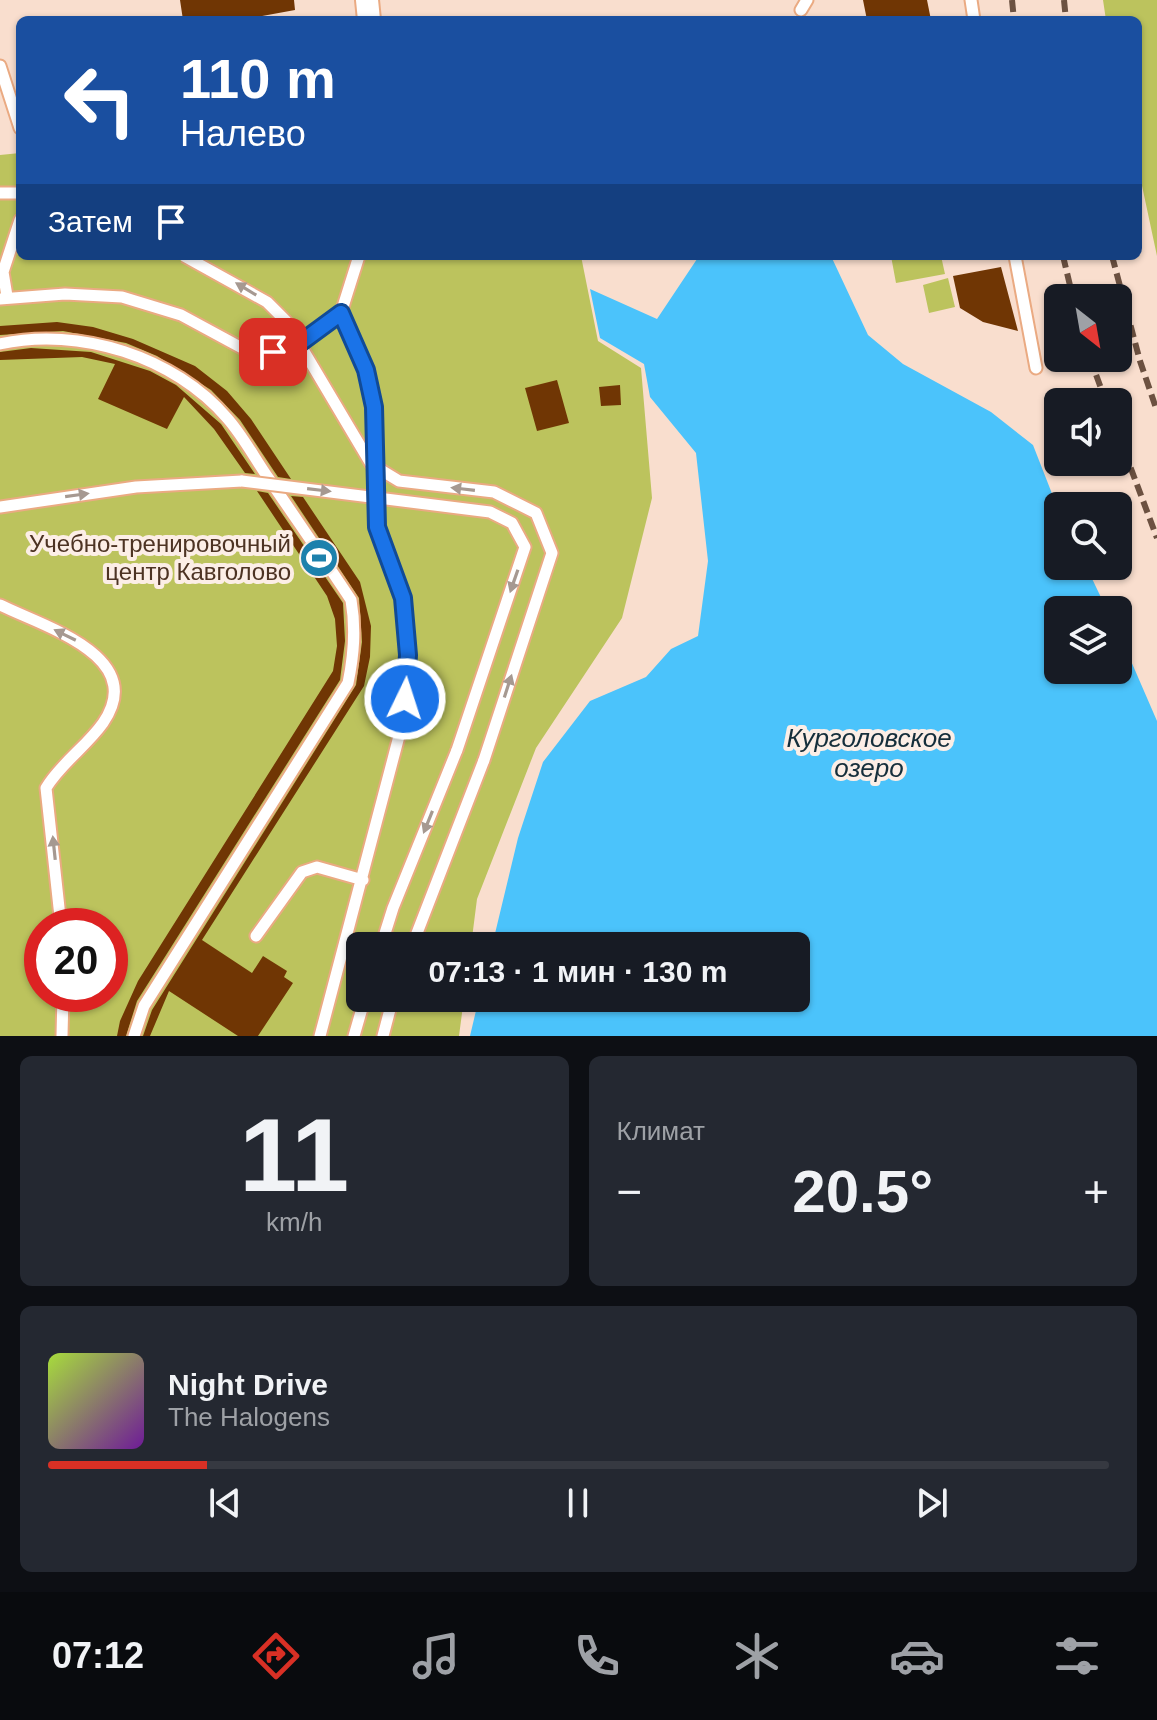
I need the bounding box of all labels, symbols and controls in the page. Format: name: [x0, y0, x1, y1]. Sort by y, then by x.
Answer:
text: 110 m: [180, 47, 336, 110]
icon: left: [48, 48, 152, 152]
text: Налево: [180, 113, 306, 154]
icon: arrive: [149, 200, 193, 244]
text: Затем: [48, 205, 133, 238]
one-way arrow: [235, 282, 257, 296]
north arrow: [1044, 284, 1132, 372]
map controls: [1044, 284, 1132, 684]
pin: [239, 318, 307, 386]
icon: arrive: [251, 330, 295, 374]
button: sound: [1044, 388, 1132, 476]
one-way arrow: [450, 482, 475, 495]
one-way arrow: [307, 484, 332, 497]
one-way arrow: [65, 488, 90, 501]
button: search: [1044, 492, 1132, 580]
place label: Учебно-тренировочный центр Кавголово: [29, 530, 291, 585]
sports icon: Учебно-тренировочный центр Кавголово: [298, 537, 340, 579]
one-way arrow: [507, 569, 519, 593]
button: layers: [1044, 596, 1132, 684]
one-way arrow: [54, 628, 77, 641]
position arrow: [363, 657, 447, 741]
one-way arrow: [502, 673, 515, 697]
water label: Курголовское озеро: [786, 723, 952, 783]
one-way arrow: [421, 810, 434, 834]
one-way arrow: [48, 835, 61, 860]
speed limit sign: 20: [24, 908, 128, 1012]
text: 07:13 · 1 мин · 130 m: [429, 955, 727, 988]
text: 11: [239, 1097, 349, 1213]
text: Климат: [617, 1116, 705, 1146]
text: 20.5°: [792, 1158, 933, 1225]
text: −: [617, 1167, 642, 1216]
text: +: [1083, 1167, 1109, 1216]
text: km/h: [266, 1207, 322, 1237]
text: Night Drive: [168, 1368, 328, 1401]
text: The Halogens: [168, 1402, 330, 1432]
icon: previous: [203, 1481, 247, 1525]
icon: pause: [556, 1481, 600, 1525]
icon: next: [910, 1481, 954, 1525]
icon: directions: [248, 1628, 304, 1684]
icon: music: [408, 1628, 464, 1684]
icon: phone: [569, 1628, 625, 1684]
icon: climate: [729, 1628, 785, 1684]
icon: car: [889, 1628, 945, 1684]
icon: filters: [1049, 1628, 1105, 1684]
text: 07:12: [52, 1635, 144, 1676]

